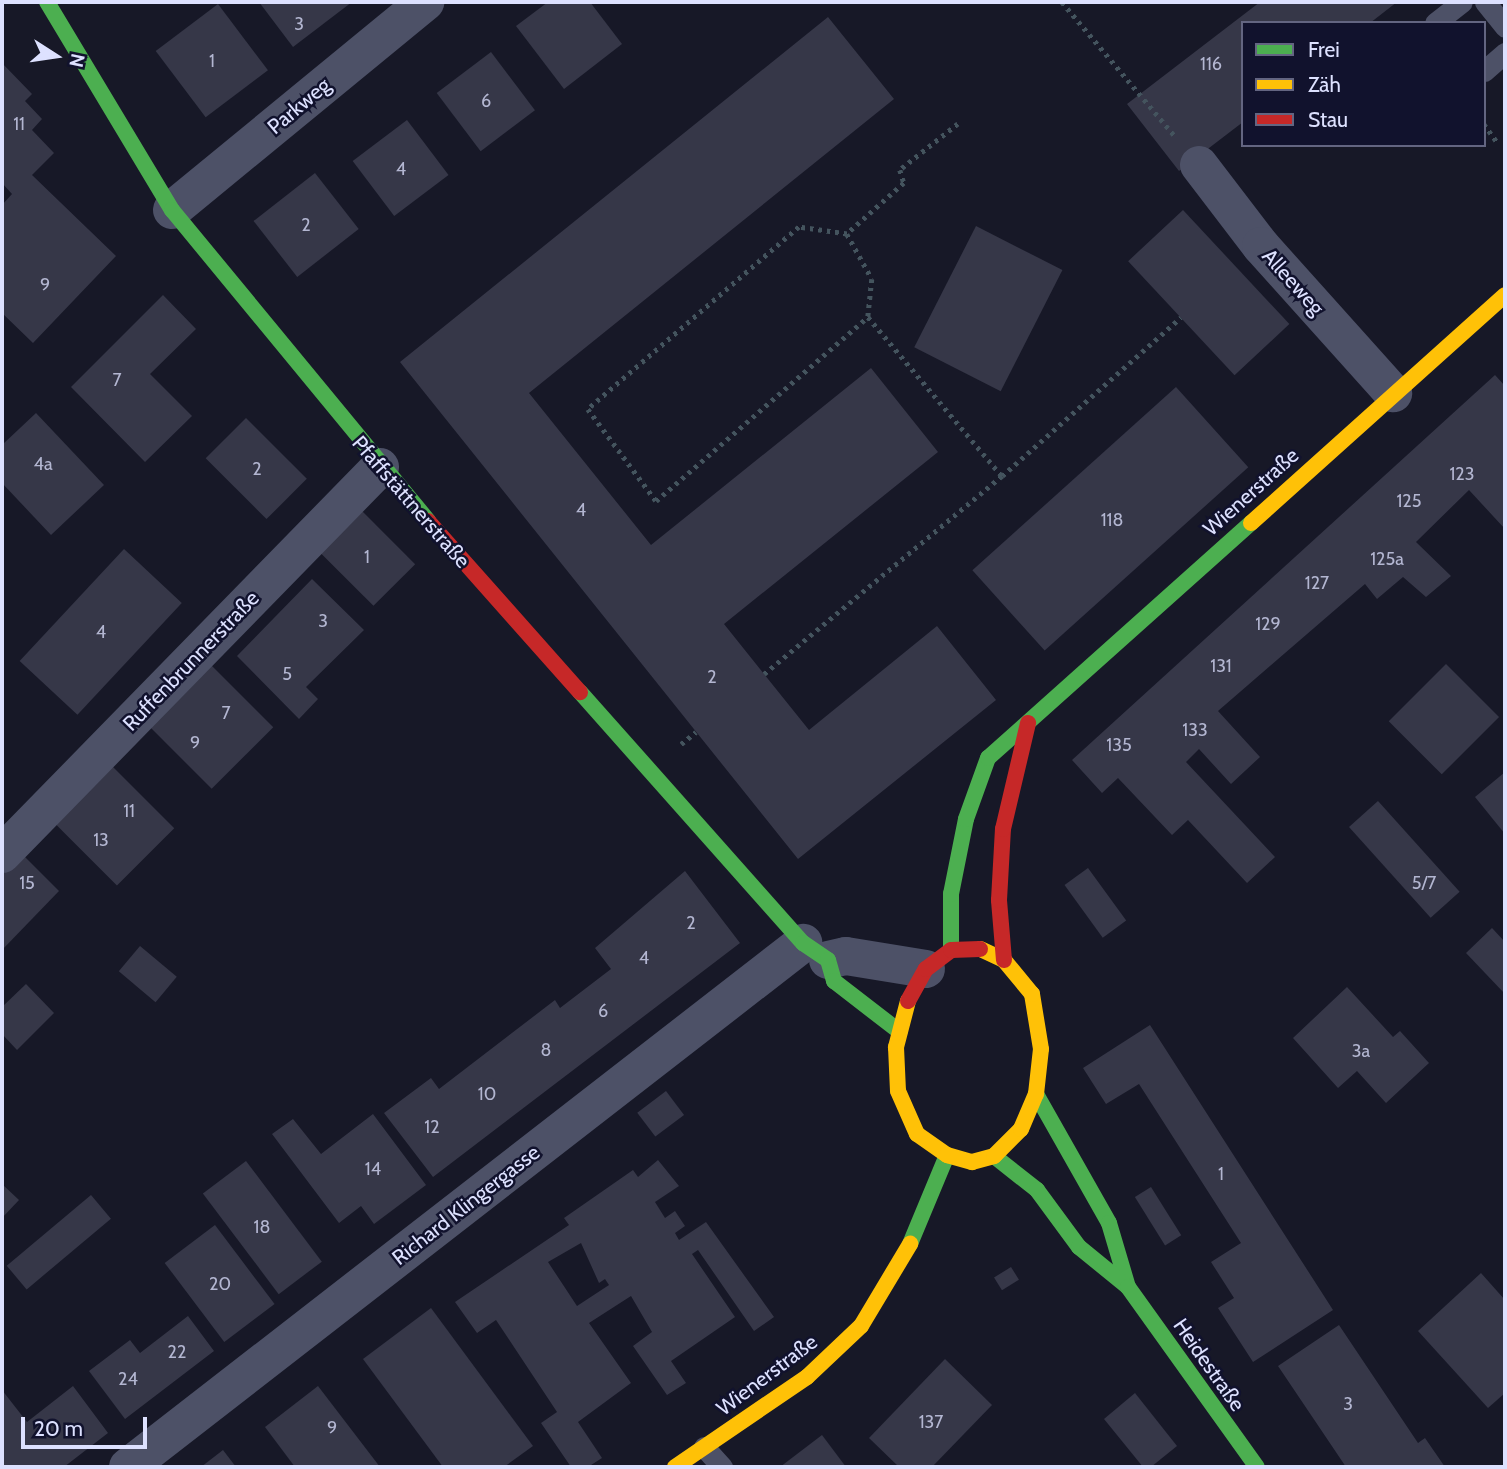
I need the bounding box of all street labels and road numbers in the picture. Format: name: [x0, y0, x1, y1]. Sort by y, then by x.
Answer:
street label: Parkweg: [262, 73, 336, 139]
street label: Alleeweg: [1257, 244, 1329, 320]
street label: Pfaffstättnerstraße: [347, 431, 475, 573]
street label: Wienerstraße: [1198, 443, 1304, 541]
street label: Ruffenbrunnerstraße: [118, 586, 264, 736]
street label: Richard Klingergasse: [387, 1140, 545, 1270]
street label: Heidestraße: [1168, 1314, 1250, 1416]
street label: Wienerstraße: [712, 1329, 822, 1421]

